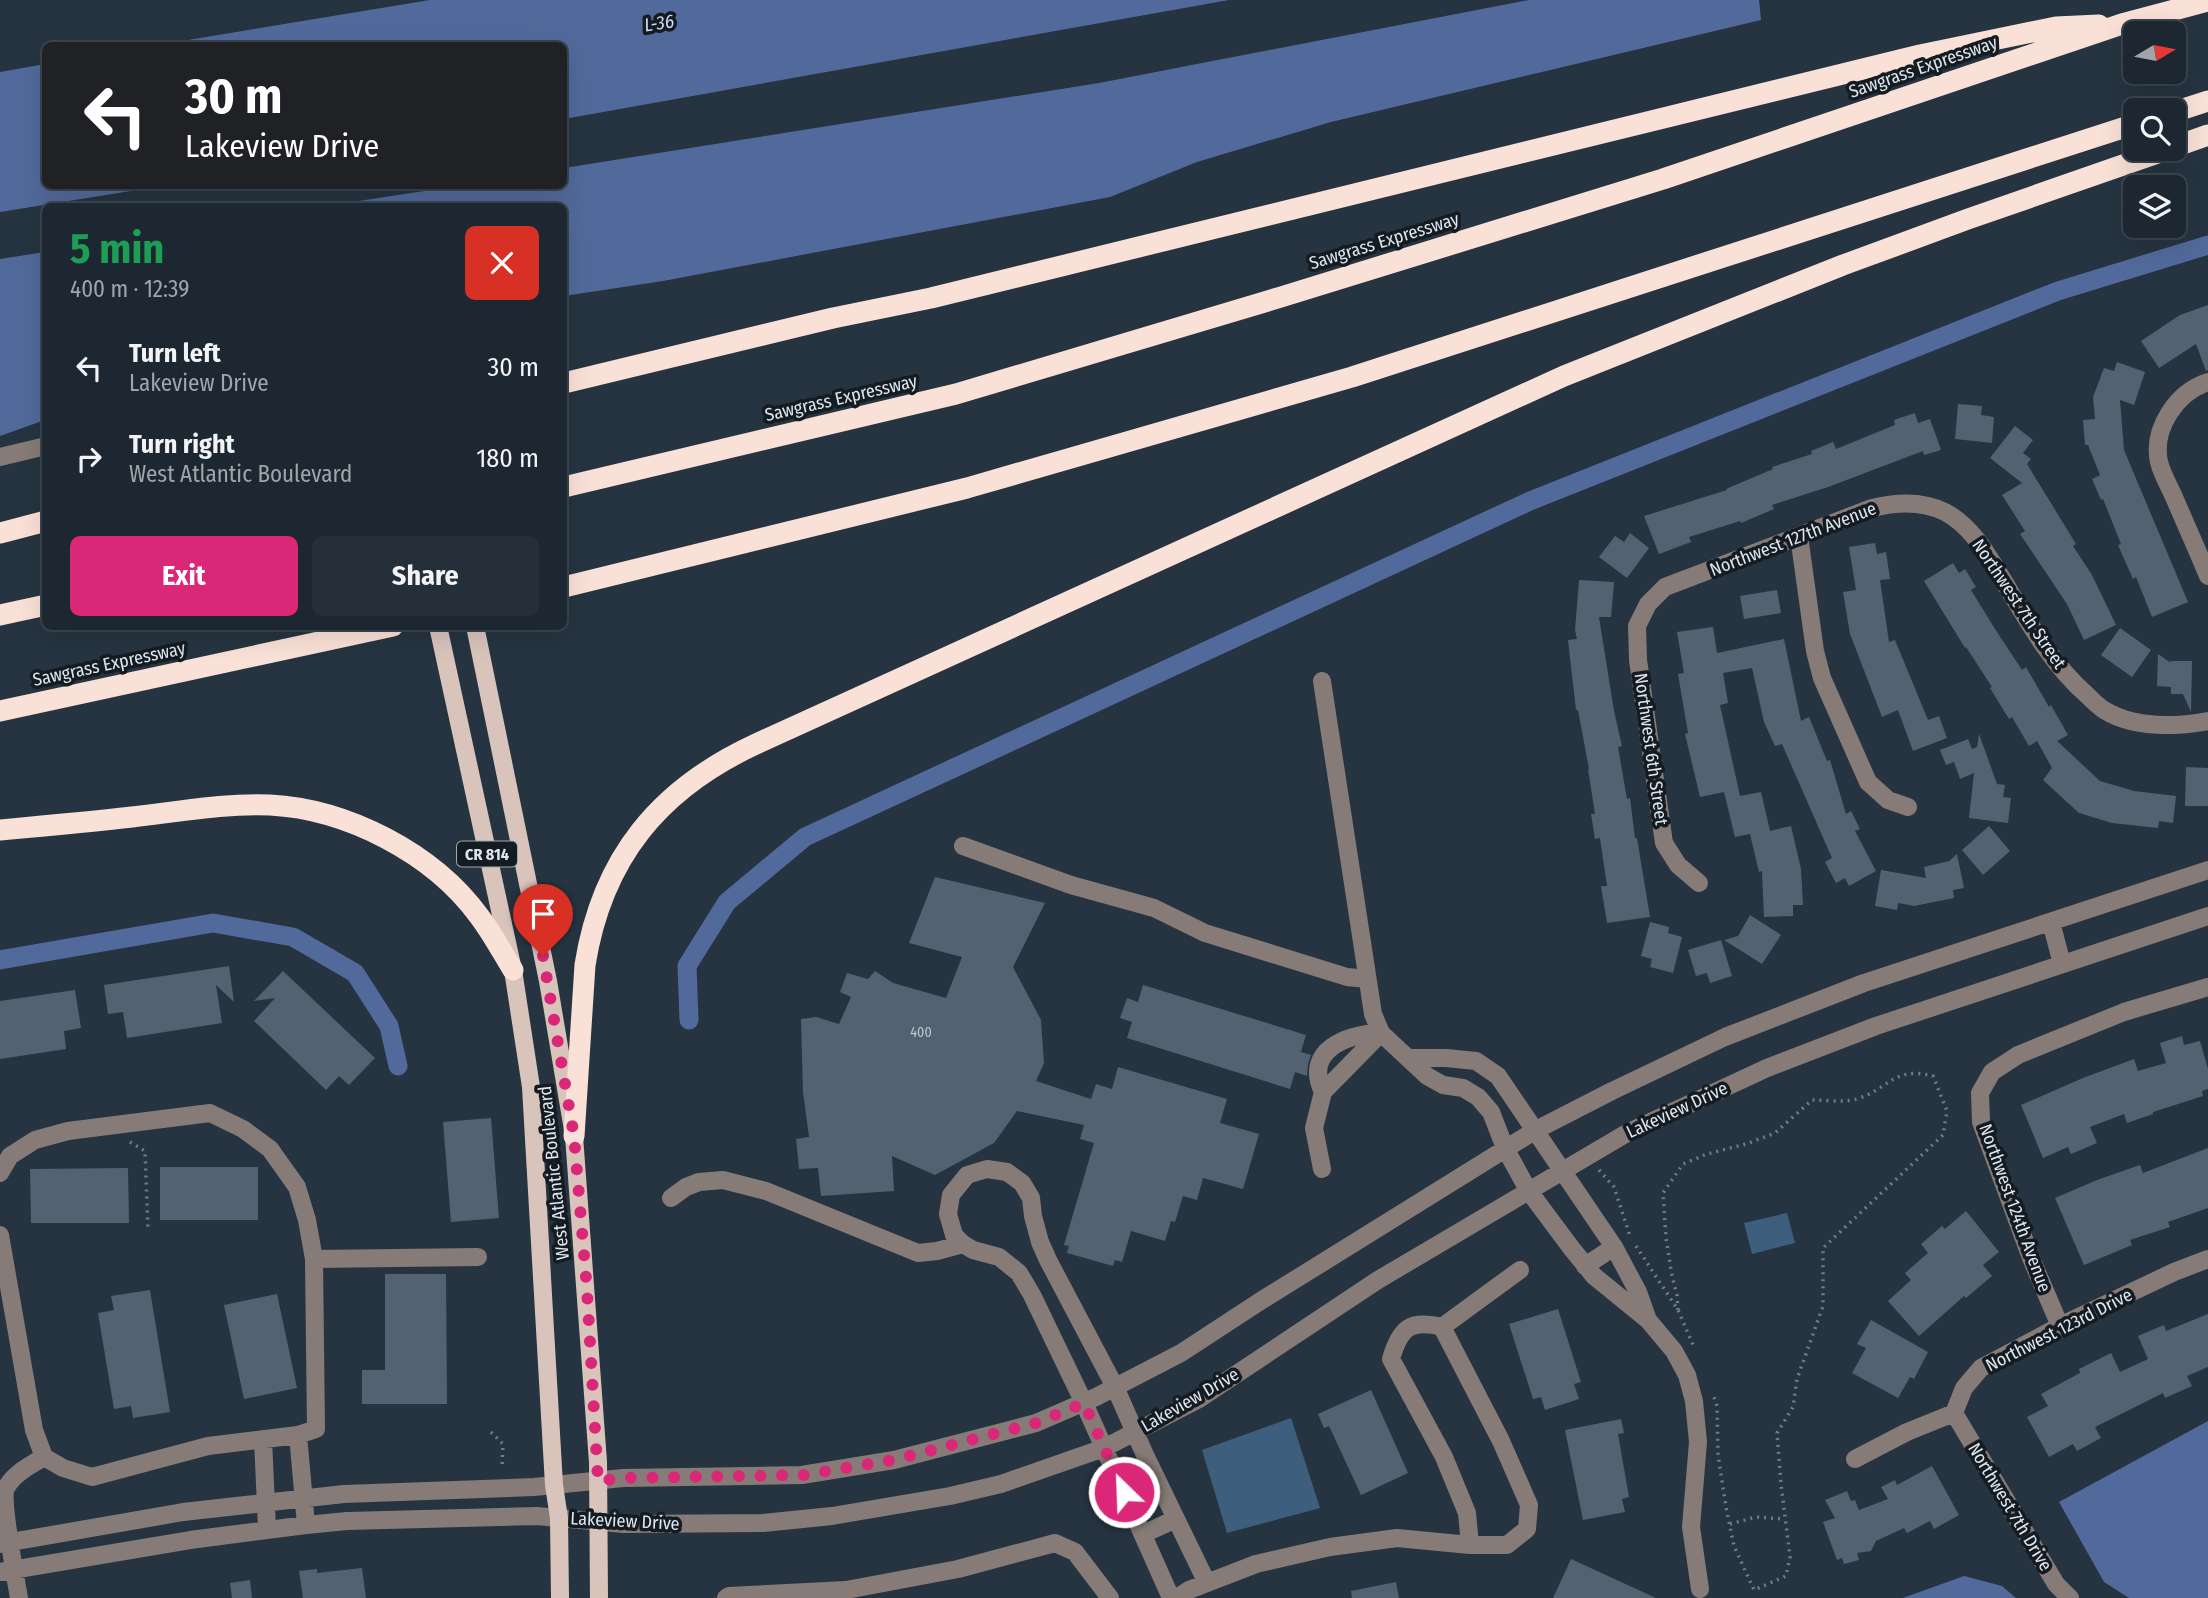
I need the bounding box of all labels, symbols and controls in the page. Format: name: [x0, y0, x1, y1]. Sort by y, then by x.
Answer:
water label: L-36: [642, 9, 676, 37]
north arrow: [2123, 21, 2186, 84]
map controls: [2123, 21, 2186, 238]
street label: Sawgrass Expressway: [1846, 31, 2000, 103]
text: 30 m: [185, 67, 283, 126]
icon: left: [70, 70, 161, 161]
button: search: [2123, 98, 2186, 161]
text: Lakeview Drive: [185, 127, 379, 165]
button: layers: [2123, 175, 2186, 238]
street label: Sawgrass Expressway: [1306, 208, 1462, 274]
text: 5 min: [70, 224, 164, 274]
button: close: [465, 226, 539, 300]
text: 400 m · 12:39: [70, 275, 189, 303]
text: Turn left: [129, 338, 221, 369]
icon: left: [70, 349, 108, 387]
text: 30 m: [488, 352, 539, 383]
text: Lakeview Drive: [129, 369, 269, 397]
street label: Sawgrass Expressway: [763, 370, 919, 426]
text: Turn right: [129, 429, 235, 460]
icon: right: [70, 440, 108, 478]
text: 180 m: [476, 443, 539, 474]
text: West Atlantic Boulevard: [129, 460, 352, 488]
street label: Northwest 127th Avenue: [1707, 497, 1879, 581]
street label: Northwest 7th Street: [1967, 535, 2071, 673]
button: Exit: [70, 536, 298, 616]
button: Share: [312, 536, 539, 616]
street label: Sawgrass Expressway: [31, 637, 187, 691]
street label: Northwest 6th Street: [1629, 672, 1673, 827]
road number: CR 814: [457, 842, 517, 866]
pin: [513, 884, 573, 956]
icon: arrive: [524, 895, 562, 933]
house number: 400: [910, 1024, 932, 1041]
street label: Lakeview Drive: [1623, 1077, 1731, 1143]
street label: West Atlantic Boulevard: [534, 1085, 574, 1261]
street label: Northwest 124th Avenue: [1974, 1121, 2056, 1295]
street label: Northwest 123rd Drive: [1982, 1284, 2136, 1376]
street label: Lakeview Drive: [1137, 1363, 1243, 1437]
street label: Northwest 7th Drive: [1963, 1439, 2057, 1575]
position arrow: [1087, 1455, 1161, 1529]
street label: Lakeview Drive: [570, 1507, 680, 1535]

